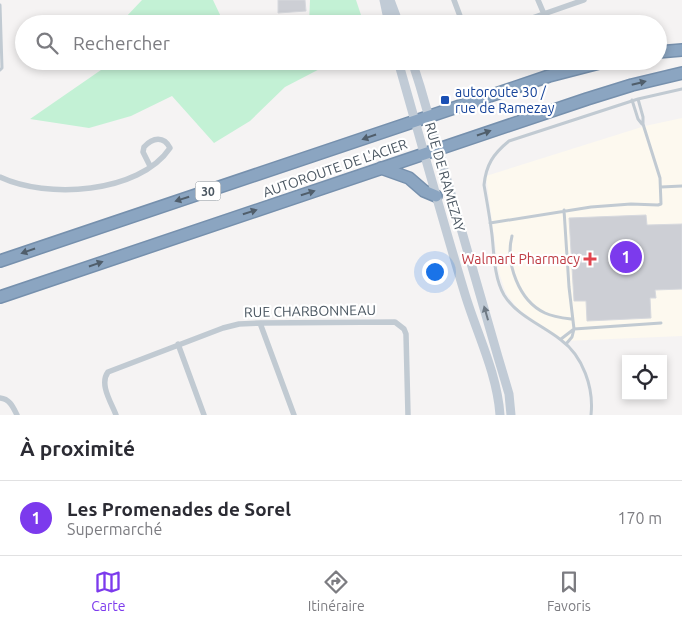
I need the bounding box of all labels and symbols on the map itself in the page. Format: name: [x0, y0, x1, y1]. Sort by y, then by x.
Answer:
one-way arrow: [631, 79, 646, 87]
place label: autoroute 30 / rue de Ramezay: [455, 84, 555, 116]
marker: autoroute 30 / rue de Ramezay: [439, 94, 451, 106]
street label: RUE DE RAMEZAY: [422, 121, 468, 233]
one-way arrow: [477, 129, 492, 137]
one-way arrow: [362, 133, 377, 141]
street label: AUTOROUTE DE L'ACIER: [261, 136, 410, 200]
road number: 30: [196, 182, 220, 200]
one-way arrow: [301, 189, 316, 197]
one-way arrow: [174, 196, 189, 204]
one-way arrow: [243, 208, 258, 216]
pin: 1: [610, 238, 642, 276]
one-way arrow: [20, 248, 35, 256]
place label: Walmart Pharmacy: [462, 251, 580, 267]
marker: Walmart Pharmacy: [584, 253, 596, 265]
your location: [422, 259, 448, 285]
one-way arrow: [89, 260, 104, 268]
street label: RUE CHARBONNEAU: [244, 302, 376, 320]
one-way arrow: [481, 306, 489, 321]

